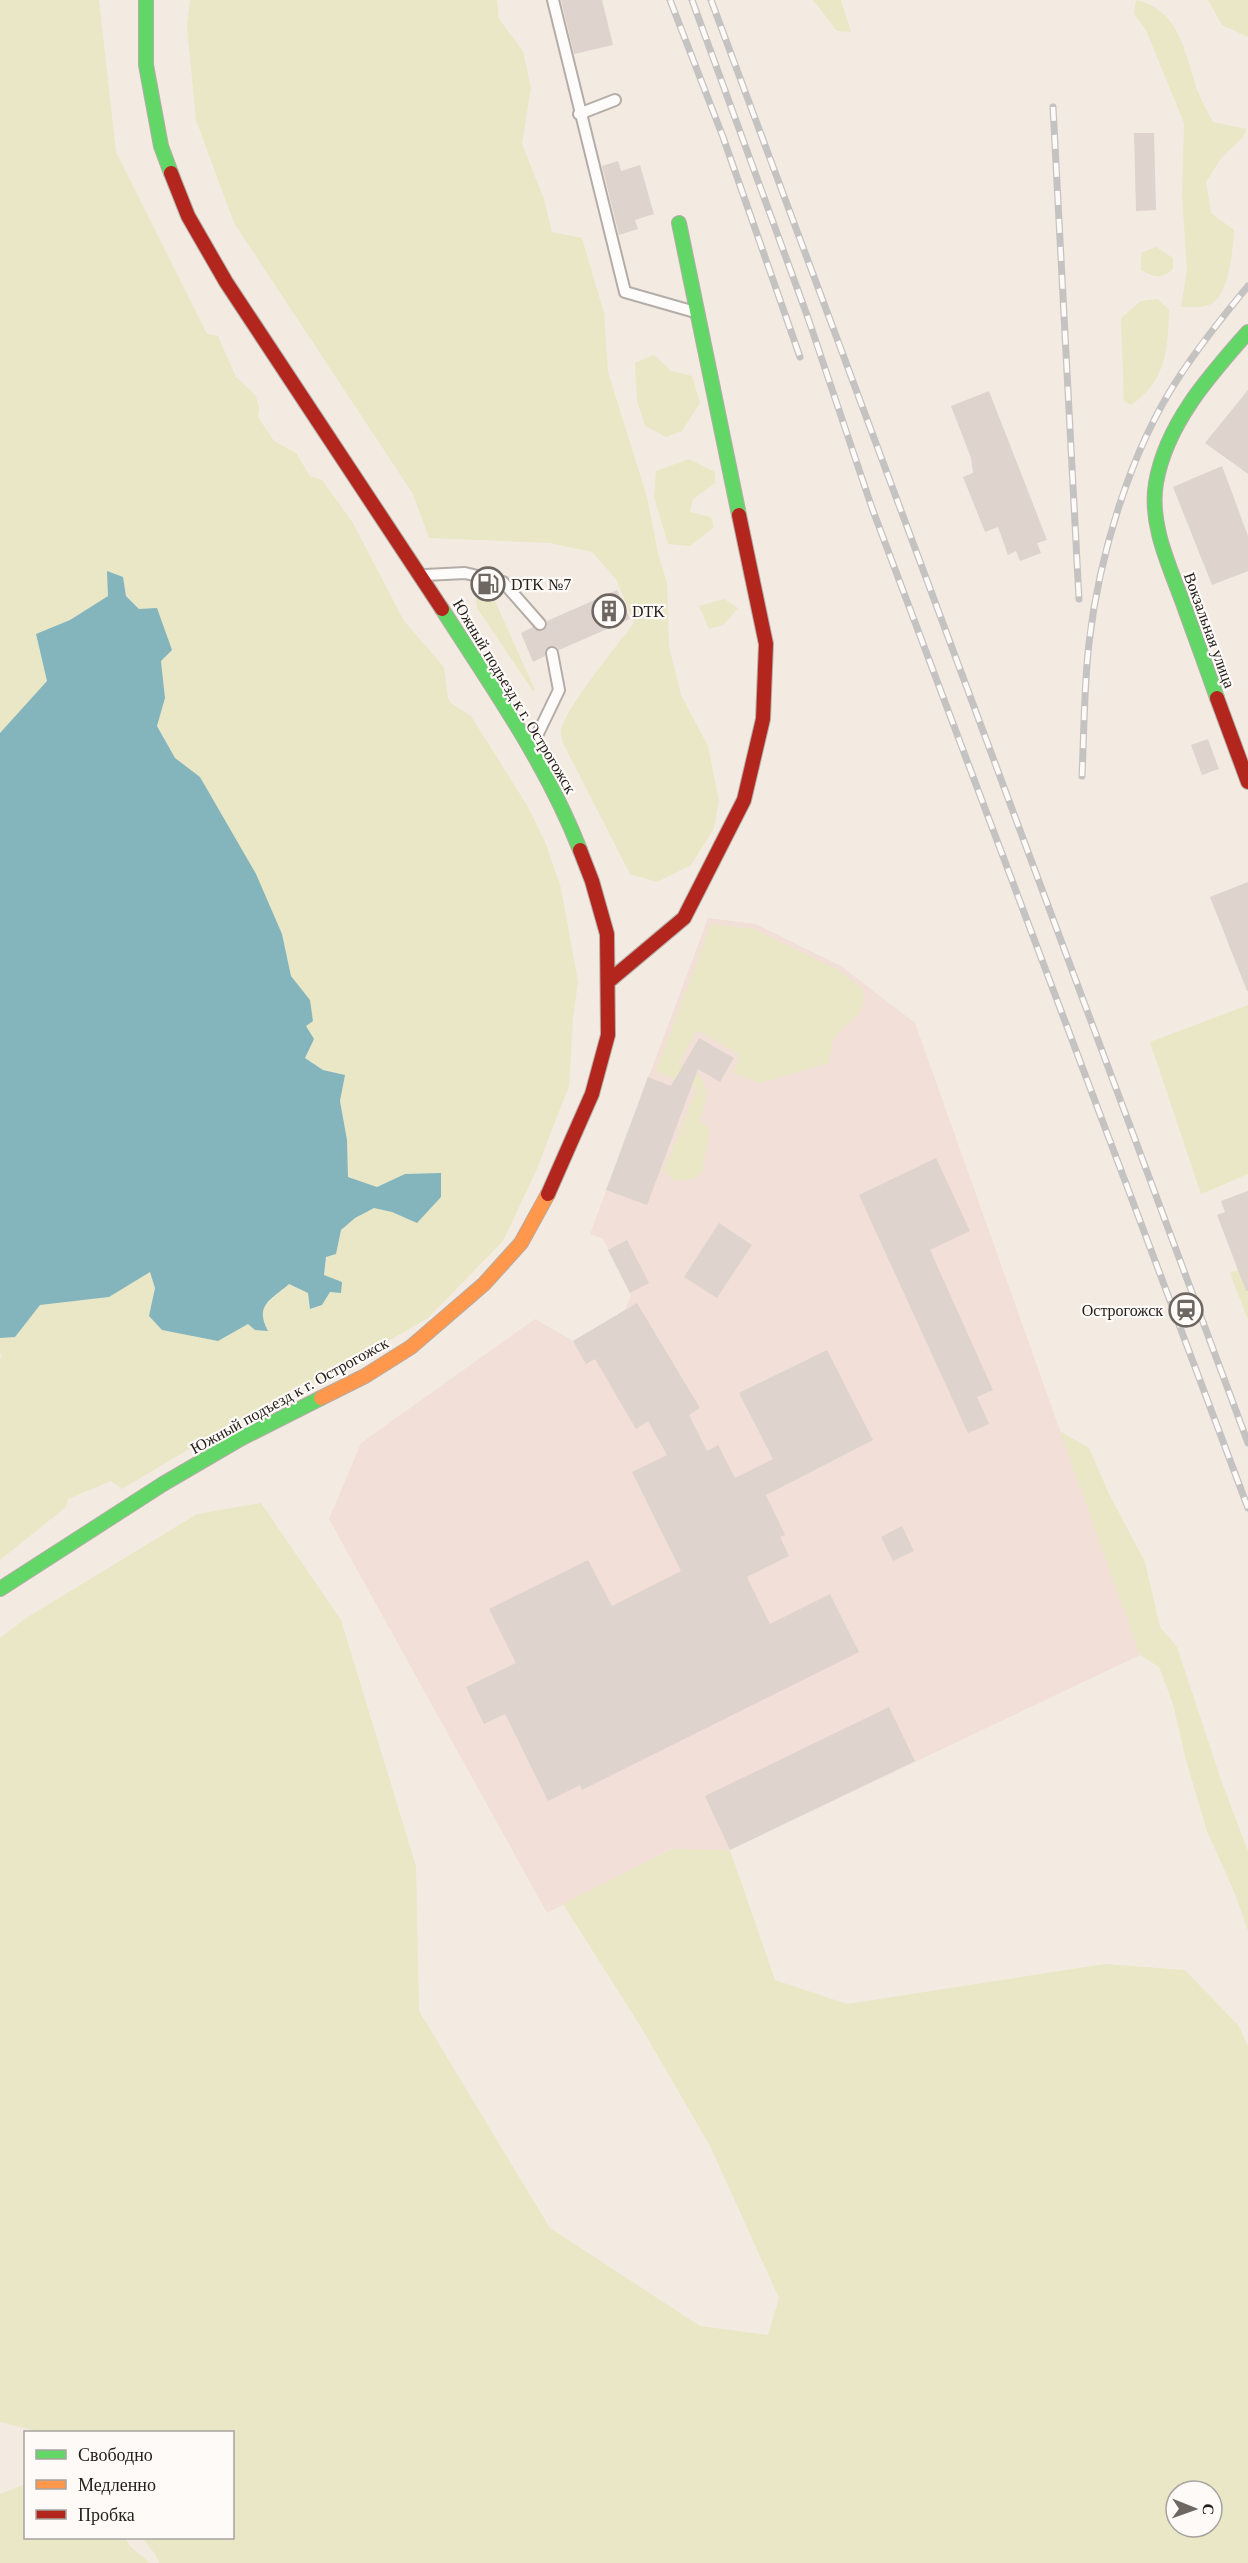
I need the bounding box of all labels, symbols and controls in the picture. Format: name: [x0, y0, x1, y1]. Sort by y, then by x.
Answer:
fuel station icon: DTK №7: [470, 566, 506, 602]
street label: Вокзальная улица: [1180, 570, 1238, 691]
place label: DTK №7: [511, 576, 571, 593]
building icon: DTK: [591, 593, 627, 629]
street label: Южный подъезд к г. Острогожск: [449, 596, 579, 797]
place label: DTK: [632, 603, 665, 620]
station icon: Острогожск: [1168, 1292, 1204, 1328]
place label: Острогожск: [1082, 1302, 1163, 1320]
street label: Южный подъезд к г. Острогожск: [187, 1334, 392, 1458]
legend: [24, 2431, 234, 2539]
text: Свободно: [78, 2445, 153, 2465]
text: Медленно: [78, 2475, 156, 2495]
north arrow: [1164, 2479, 1224, 2539]
text: С: [1200, 2503, 1217, 2515]
text: Пробка: [78, 2505, 135, 2525]

